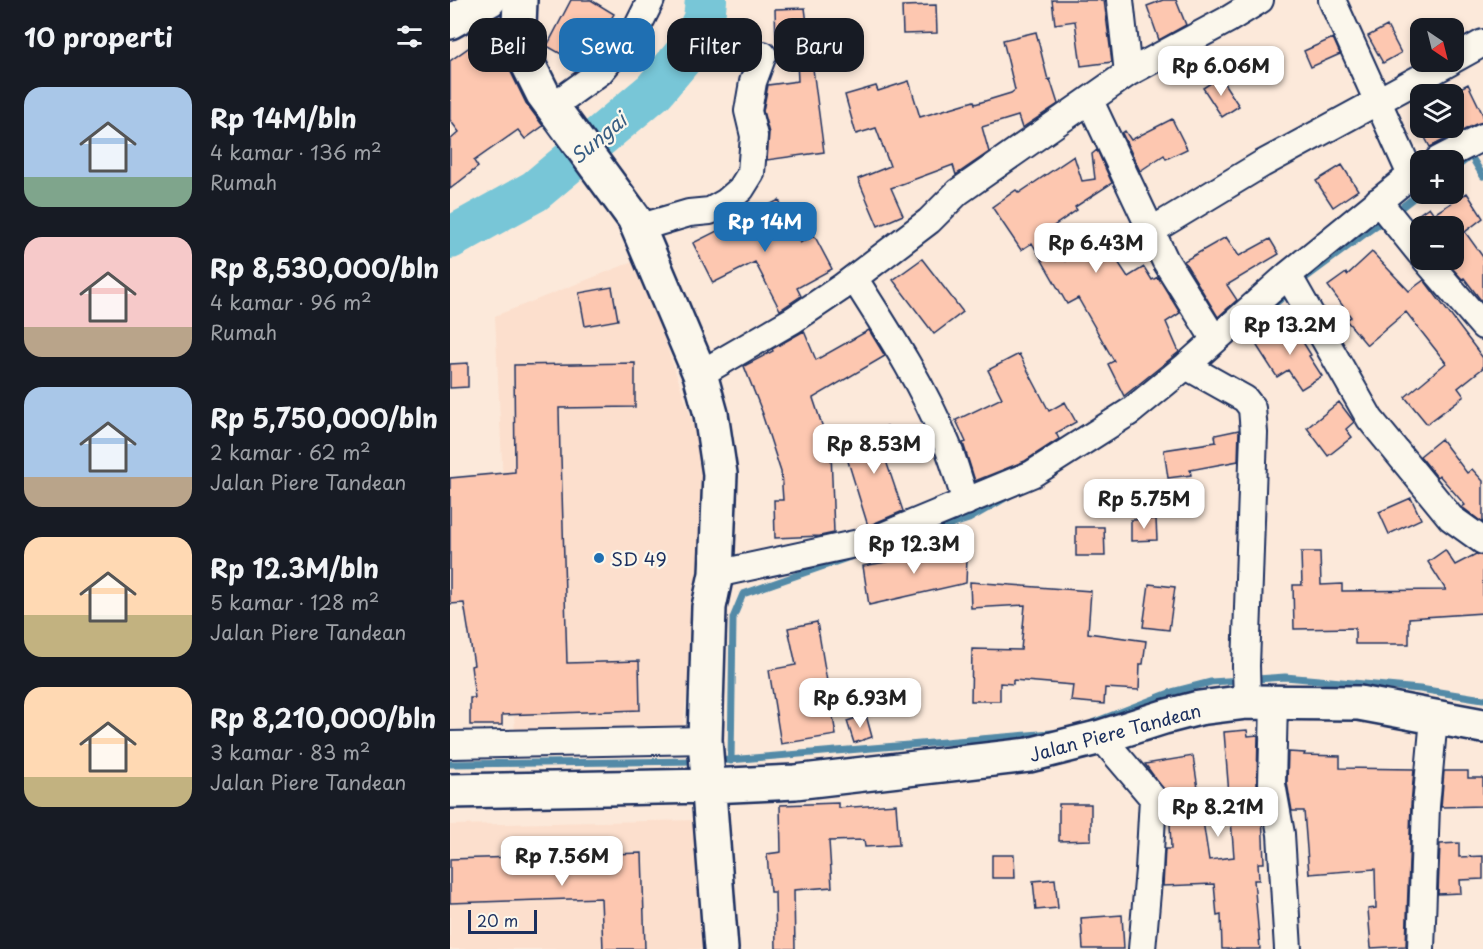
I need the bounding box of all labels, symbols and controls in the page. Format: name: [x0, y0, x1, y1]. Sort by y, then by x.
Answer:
text: 10 properti: [24, 17, 173, 56]
chip: Beli: [468, 18, 547, 72]
chip: Sewa: [559, 18, 655, 72]
chip: Filter: [667, 18, 762, 72]
chip: Baru: [774, 18, 864, 72]
north arrow: [1410, 18, 1464, 72]
map controls: [1410, 18, 1464, 270]
icon: filters: [393, 20, 426, 53]
pin: Rp 6.06M: [1159, 46, 1283, 97]
text: Rp 6.06M: [1172, 50, 1270, 80]
button: layers: [1410, 84, 1464, 138]
text: Rp 14M/bln: [210, 98, 357, 137]
water label: Sungai: [563, 103, 635, 171]
icon: home: [72, 111, 144, 183]
text: 4 kamar · 136 m²: [210, 137, 382, 167]
button: +: [1410, 150, 1464, 204]
text: Rumah: [210, 167, 277, 197]
pin: Rp 14M: [716, 202, 814, 253]
text: Rp 14M: [728, 206, 802, 236]
button: −: [1410, 216, 1464, 270]
pin: Rp 6.43M: [1034, 223, 1158, 274]
text: Rp 6.43M: [1048, 227, 1144, 257]
text: Rp 8,530,000/bln: [210, 248, 439, 287]
icon: home: [72, 261, 144, 333]
text: 4 kamar · 96 m²: [210, 287, 372, 317]
pin: Rp 13.2M: [1228, 305, 1352, 356]
text: Rp 13.2M: [1244, 309, 1336, 339]
text: Rumah: [210, 317, 277, 347]
text: Rp 5,750,000/bln: [210, 398, 438, 437]
icon: home: [72, 411, 144, 483]
pin: Rp 8.53M: [812, 424, 936, 475]
text: Rp 8.53M: [827, 428, 921, 458]
text: 2 kamar · 62 m²: [210, 437, 371, 467]
text: Jalan Piere Tandean: [210, 467, 406, 497]
pin: Rp 5.75M: [1082, 479, 1206, 530]
text: Rp 5.75M: [1098, 483, 1190, 513]
pin: Rp 12.3M: [852, 524, 976, 575]
text: Rp 12.3M: [868, 528, 960, 558]
place label: SD 49: [611, 545, 667, 572]
text: Rp 12.3M/bln: [210, 548, 379, 587]
marker: SD 49: [592, 551, 606, 565]
icon: home: [72, 561, 144, 633]
text: 5 kamar · 128 m²: [210, 587, 379, 617]
text: Jalan Piere Tandean: [210, 617, 406, 647]
pin: Rp 6.93M: [798, 678, 922, 729]
text: Rp 6.93M: [813, 682, 907, 712]
street label: Jalan Piere Tandean: [1026, 696, 1204, 768]
text: Rp 8,210,000/bln: [210, 698, 436, 737]
icon: home: [72, 711, 144, 783]
text: 3 kamar · 83 m²: [210, 737, 370, 767]
text: Jalan Piere Tandean: [210, 767, 406, 797]
pin: Rp 8.21M: [1156, 787, 1280, 838]
text: Rp 8.21M: [1172, 791, 1264, 821]
pin: Rp 7.56M: [500, 836, 624, 887]
text: Rp 7.56M: [515, 840, 609, 870]
scale bar: [468, 907, 537, 934]
text: 20 m: [477, 908, 518, 932]

